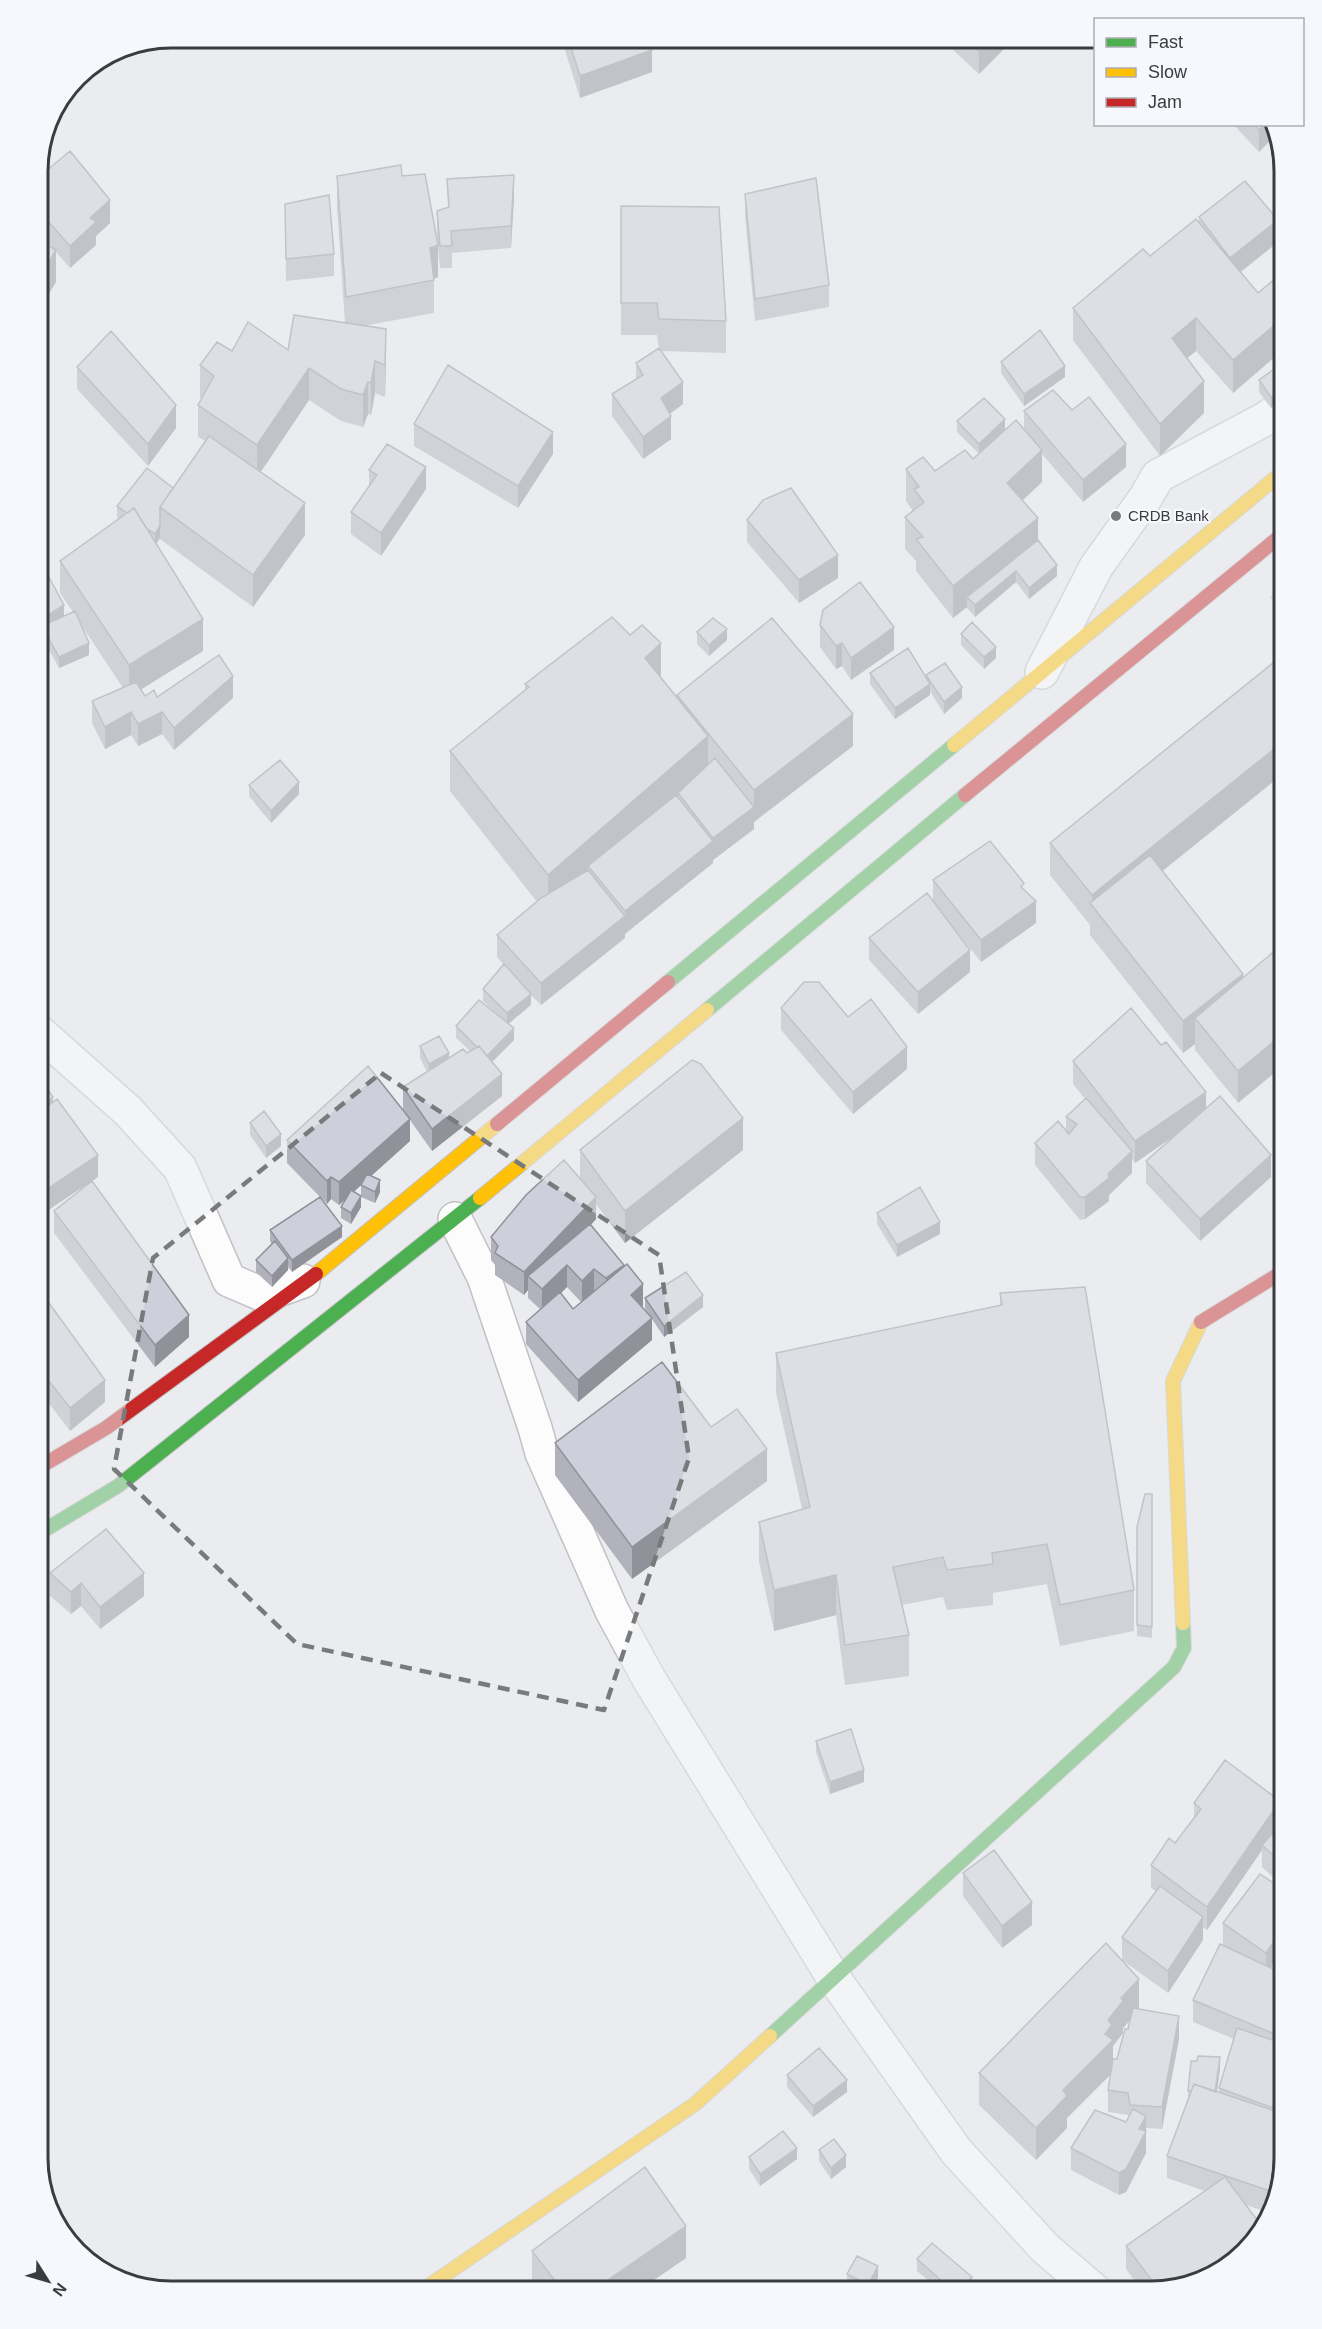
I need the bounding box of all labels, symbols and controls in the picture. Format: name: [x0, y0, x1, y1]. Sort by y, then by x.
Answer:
legend: [1094, 18, 1304, 126]
text: Fast: [1148, 32, 1183, 52]
text: Slow: [1148, 62, 1188, 82]
text: Jam: [1148, 92, 1182, 112]
place label: CRDB Bank: [1128, 507, 1209, 524]
marker: CRDB Bank: [1109, 509, 1123, 523]
north arrow: [18, 2251, 78, 2311]
text: N: [49, 2280, 70, 2299]

